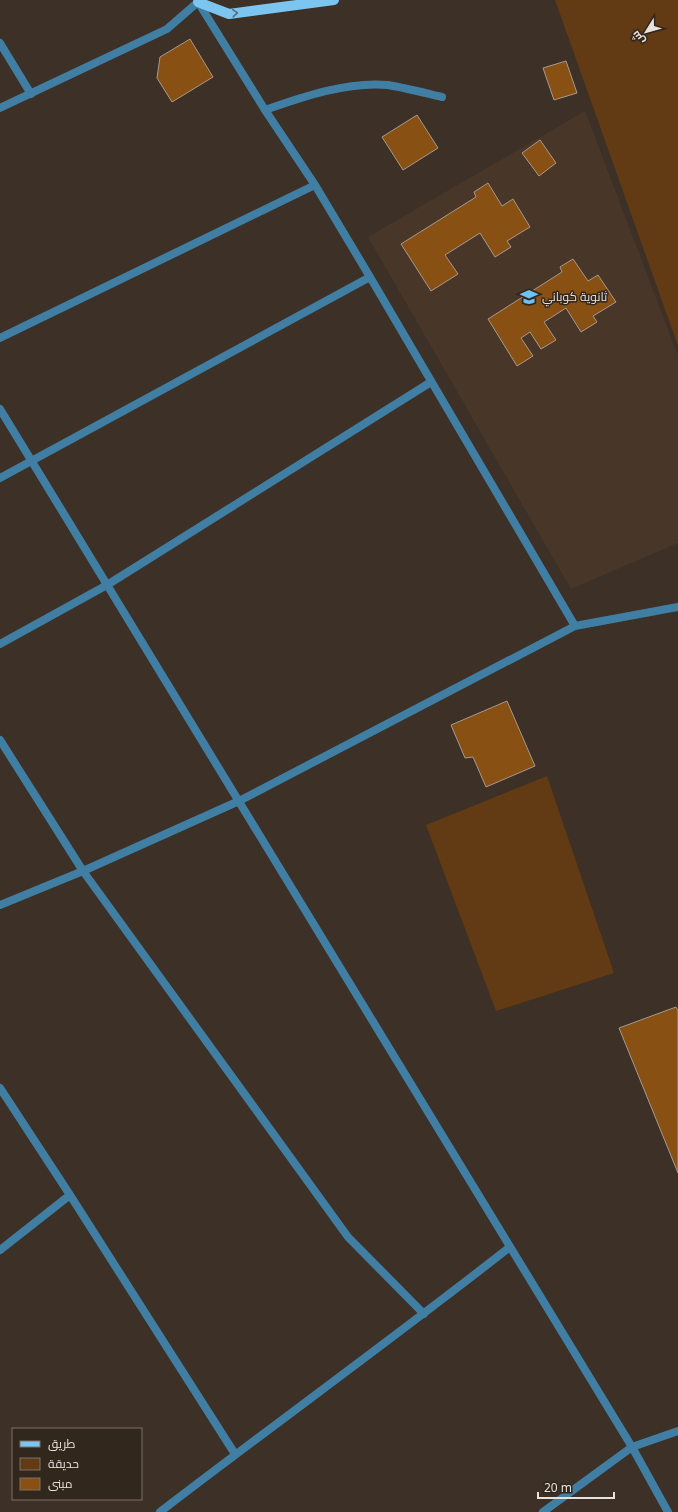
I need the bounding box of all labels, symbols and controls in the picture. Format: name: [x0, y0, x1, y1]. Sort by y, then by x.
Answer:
one-way arrow: [232, 8, 238, 17]
north arrow: [626, 12, 666, 52]
text: ش: [627, 28, 648, 48]
school or university icon: ثانوية كوباني: [519, 287, 539, 307]
place label: ثانوية كوباني: [542, 288, 608, 307]
legend: [12, 1428, 142, 1500]
text: طريق: [48, 1435, 76, 1452]
text: حديقة: [48, 1455, 79, 1472]
scale bar: [538, 1474, 614, 1500]
text: مبنى: [48, 1475, 73, 1492]
text: 20 m: [544, 1479, 572, 1496]

